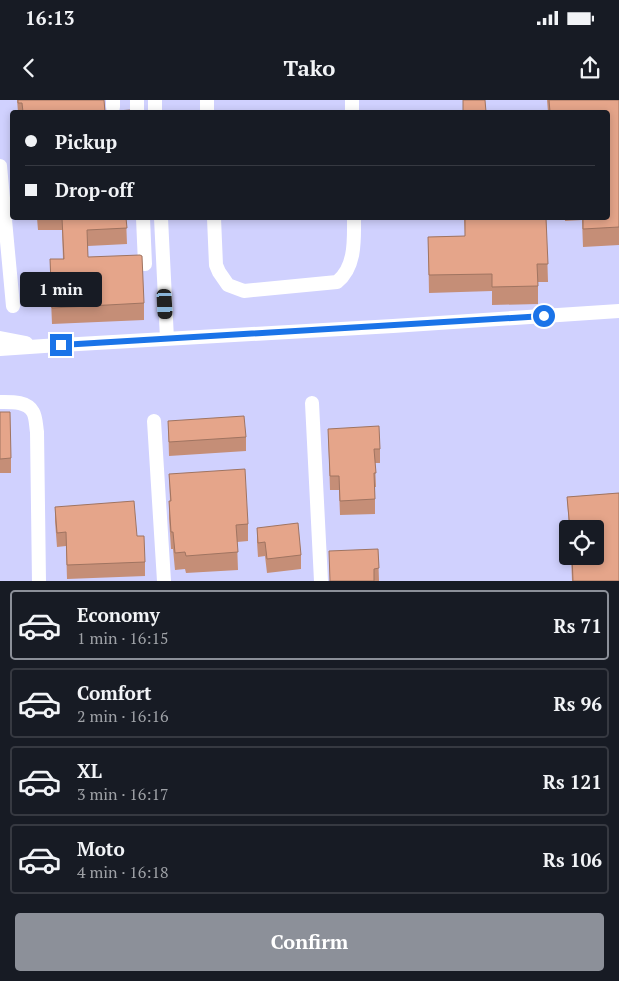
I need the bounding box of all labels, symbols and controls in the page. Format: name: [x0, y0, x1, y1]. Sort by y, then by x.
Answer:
text: 16:13: [25, 5, 74, 30]
text: Tako: [284, 53, 335, 82]
icon: back: [15, 54, 43, 82]
icon: share: [576, 54, 604, 82]
text: Pickup: [55, 129, 117, 154]
text: Drop-off: [55, 177, 133, 202]
callout: 1 min: [20, 272, 102, 308]
text: 1 min: [39, 278, 83, 300]
car: [156, 289, 173, 319]
route start: [533, 305, 555, 327]
route end: [50, 334, 72, 356]
map controls: [559, 520, 604, 565]
button: locate: [559, 520, 604, 565]
text: Economy: [77, 602, 160, 627]
icon: car: [17, 603, 62, 648]
text: Rs 71: [554, 613, 602, 638]
text: 1 min · 16:15: [77, 627, 169, 649]
text: Comfort: [77, 680, 152, 705]
icon: car: [17, 681, 62, 726]
text: Rs 96: [554, 691, 602, 716]
text: 2 min · 16:16: [77, 705, 169, 727]
text: XL: [77, 758, 102, 783]
icon: car: [17, 759, 62, 804]
text: Rs 121: [543, 769, 602, 794]
text: 3 min · 16:17: [77, 783, 169, 805]
text: Moto: [77, 836, 125, 861]
icon: car: [17, 837, 62, 882]
text: Rs 106: [543, 847, 602, 872]
text: 4 min · 16:18: [77, 861, 169, 883]
button: Confirm: [15, 913, 604, 971]

